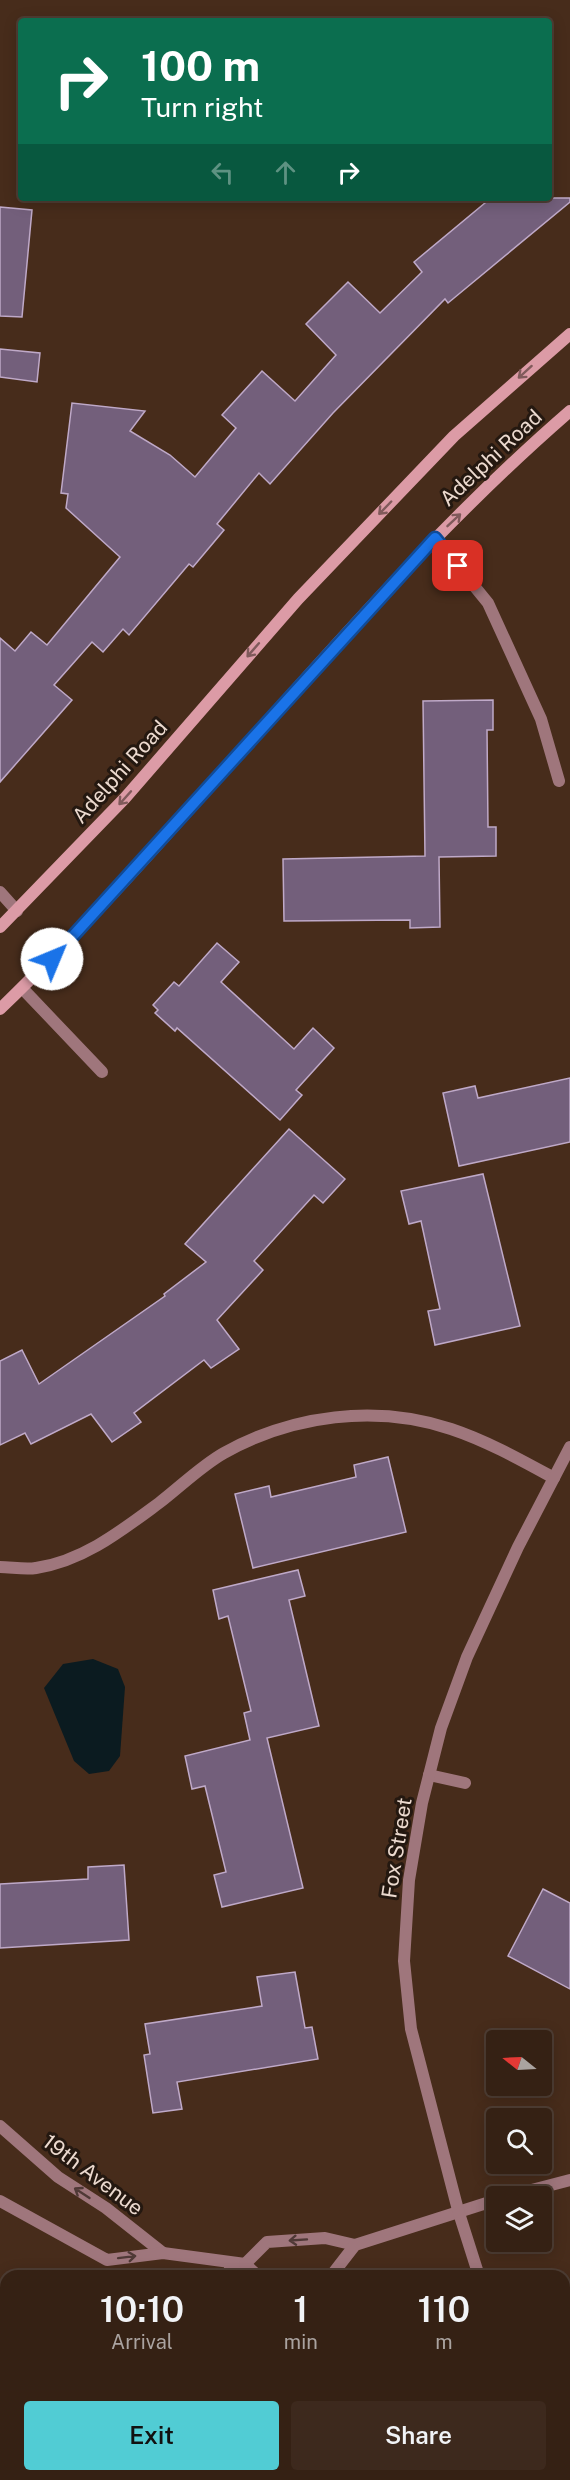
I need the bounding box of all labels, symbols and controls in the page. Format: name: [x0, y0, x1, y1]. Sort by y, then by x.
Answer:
text: 100 m: [141, 41, 260, 90]
icon: right: [42, 42, 120, 120]
text: Turn right: [141, 91, 264, 123]
icon: left: [206, 156, 239, 189]
icon: ahead: [269, 156, 302, 189]
icon: right: [332, 156, 365, 189]
one-way arrow: [518, 365, 533, 379]
street label: Adelphi Road: [435, 404, 547, 511]
one-way arrow: [378, 500, 393, 515]
one-way arrow: [446, 513, 461, 527]
pin: [432, 540, 483, 591]
icon: arrive: [441, 549, 474, 582]
one-way arrow: [246, 643, 260, 658]
street label: Adelphi Road: [67, 715, 172, 828]
one-way arrow: [118, 790, 132, 805]
position arrow: [20, 927, 84, 991]
street label: Fox Street: [376, 1796, 417, 1900]
north arrow: [486, 2030, 552, 2096]
map controls: [486, 2030, 552, 2252]
button: search: [486, 2108, 552, 2174]
street label: 19th Avenue: [38, 2129, 148, 2220]
one-way arrow: [74, 2186, 91, 2199]
button: layers: [486, 2186, 552, 2252]
one-way arrow: [288, 2235, 308, 2246]
one-way arrow: [117, 2252, 137, 2263]
text: 10:10: [100, 2288, 184, 2330]
text: 1: [293, 2288, 308, 2330]
text: 110: [417, 2288, 470, 2330]
text: Arrival: [111, 2330, 173, 2354]
text: min: [284, 2330, 318, 2354]
text: m: [435, 2330, 453, 2354]
button: Exit: [24, 2401, 279, 2470]
button: Share: [291, 2401, 546, 2470]

